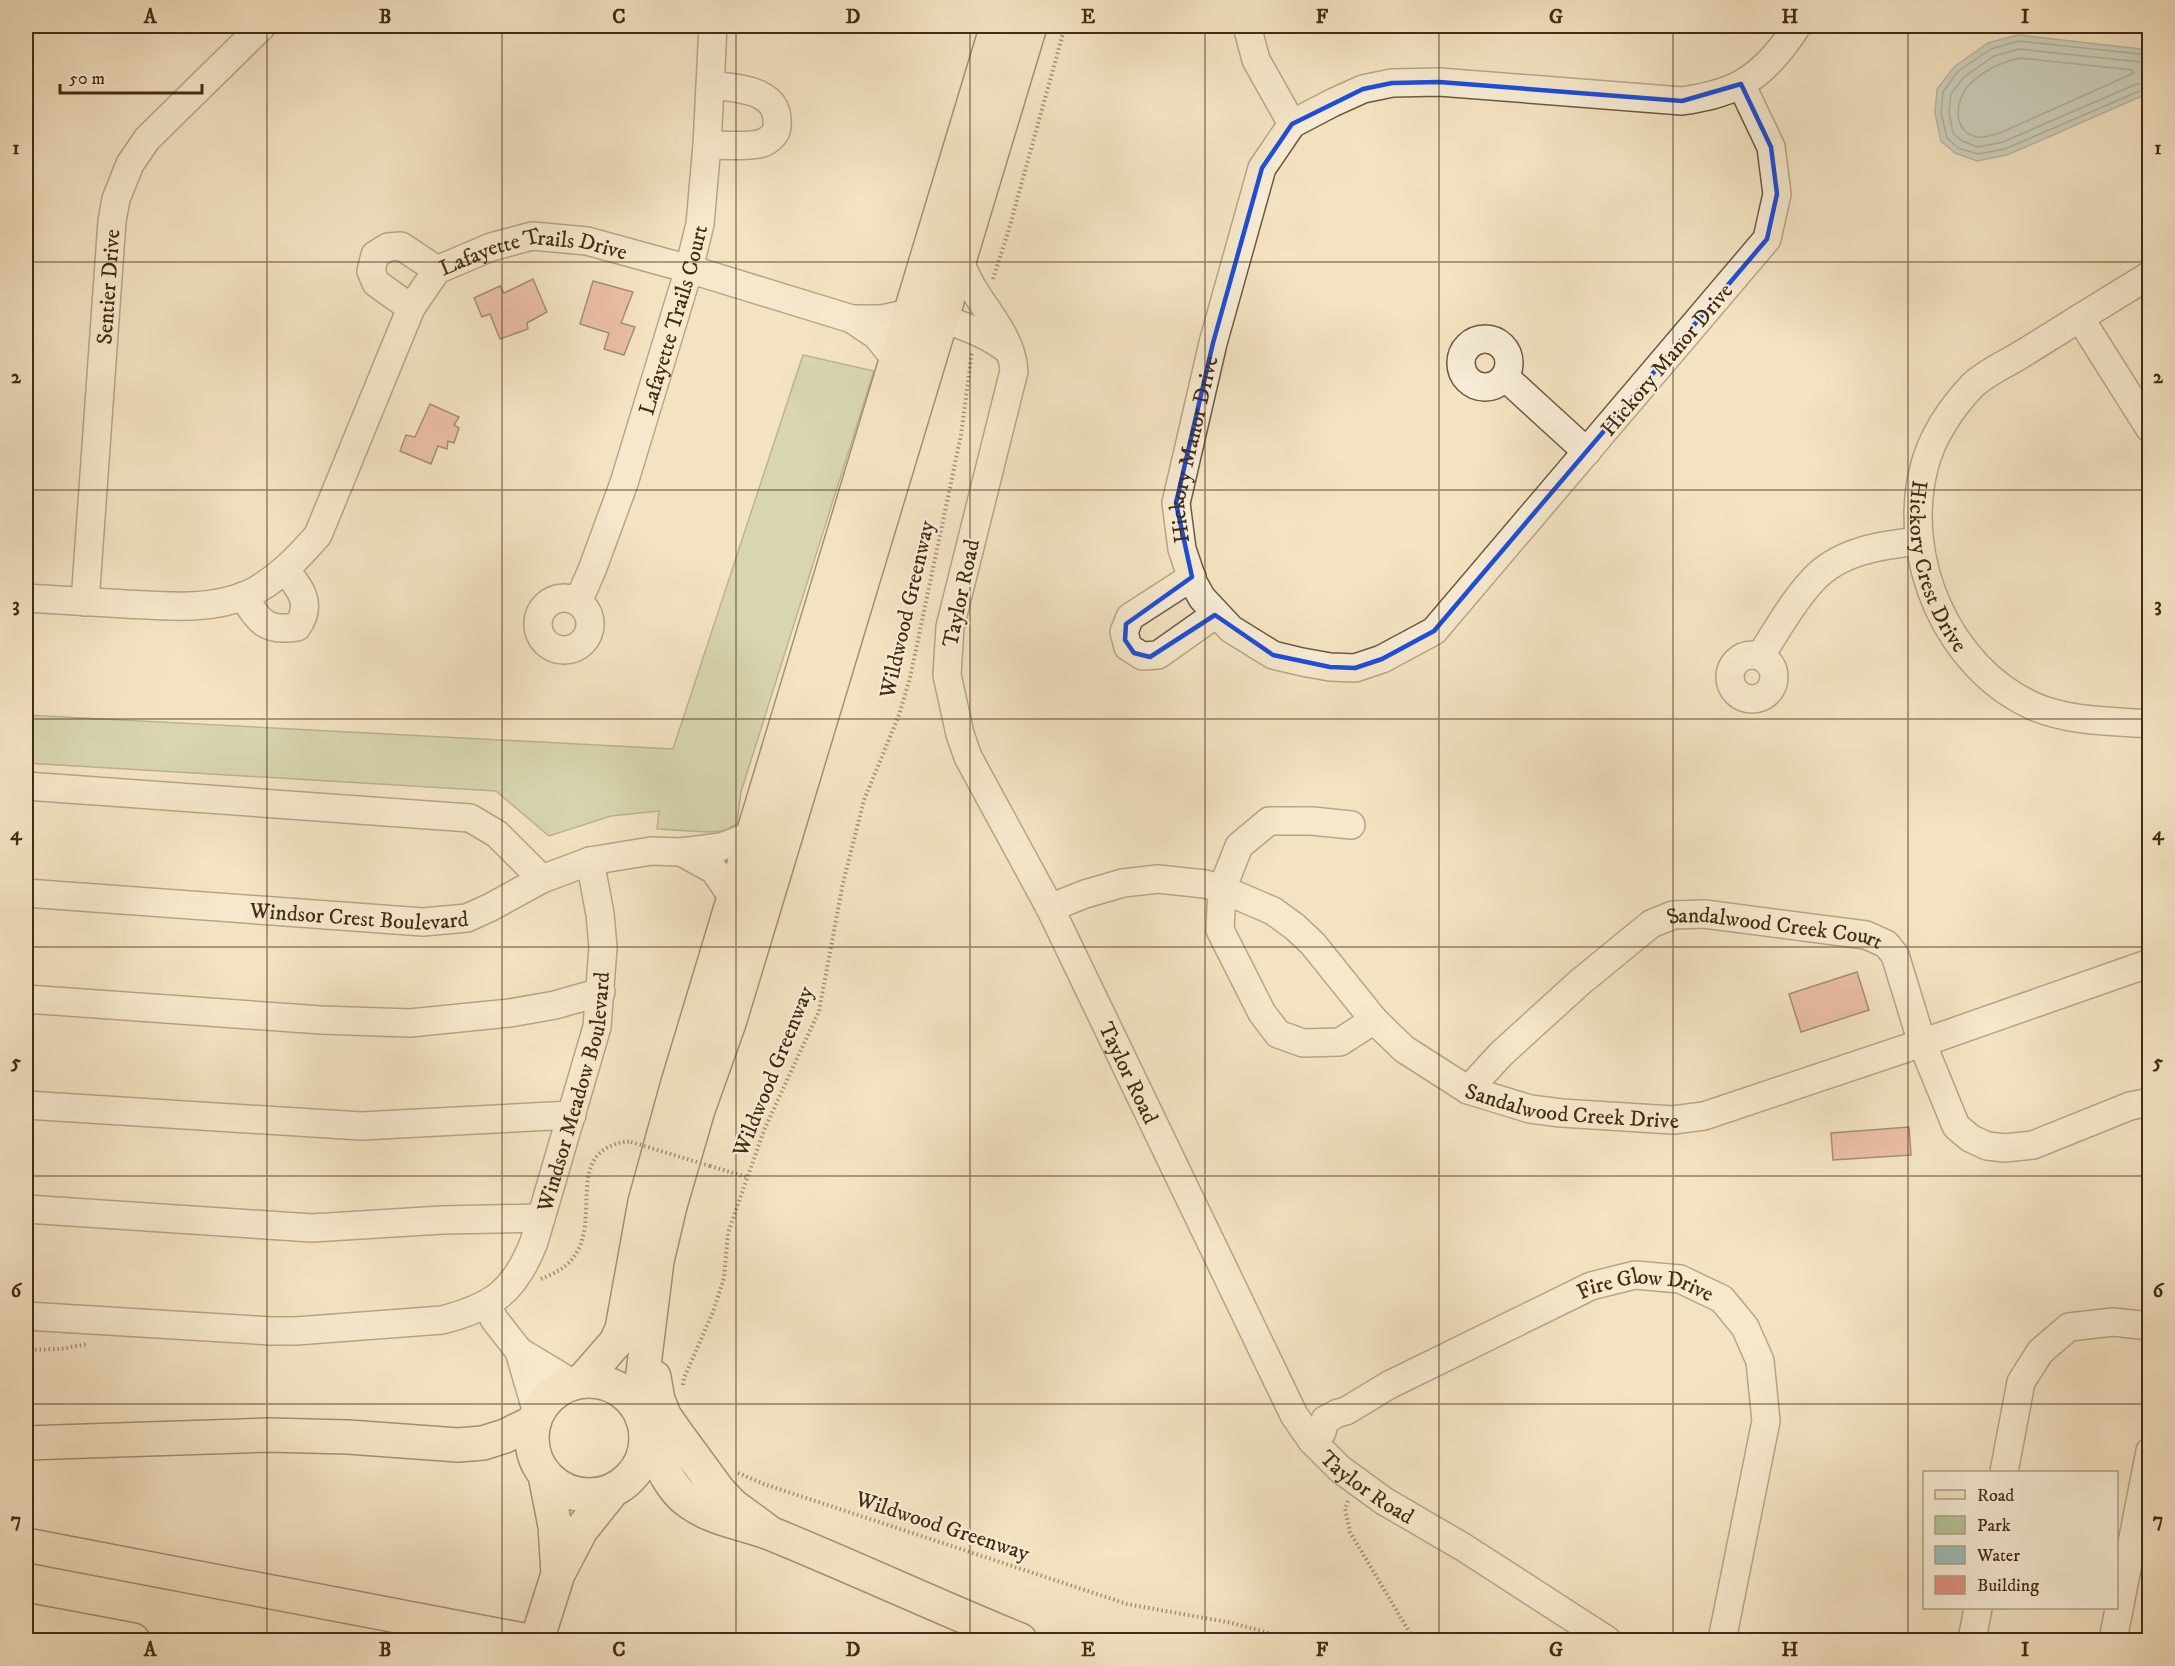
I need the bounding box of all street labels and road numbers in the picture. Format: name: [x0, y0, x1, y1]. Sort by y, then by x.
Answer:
street label: Lafayette Trails Drive: [435, 222, 630, 282]
street label: Lafayette Trails Court: [633, 222, 714, 418]
street label: Sentier Drive: [91, 228, 126, 346]
street label: Hickory Manor Drive: [1595, 278, 1739, 442]
street label: Hickory Manor Drive: [1164, 353, 1225, 545]
street label: Hickory Crest Drive: [1903, 479, 1973, 658]
street label: Wildwood Greenway: [874, 517, 941, 702]
street label: Taylor Road: [937, 537, 986, 650]
street label: Windsor Crest Boulevard: [248, 897, 470, 937]
street label: Sandalwood Creek Court: [1663, 901, 1887, 956]
street label: Windsor Meadow Boulevard: [531, 971, 616, 1216]
street label: Wildwood Greenway: [727, 982, 820, 1162]
street label: Taylor Road: [1092, 1018, 1164, 1128]
street label: Sandalwood Creek Drive: [1462, 1078, 1680, 1135]
street label: Fire Glow Drive: [1572, 1263, 1718, 1308]
street label: Taylor Road: [1314, 1445, 1419, 1531]
street label: Wildwood Greenway: [851, 1485, 1033, 1567]

